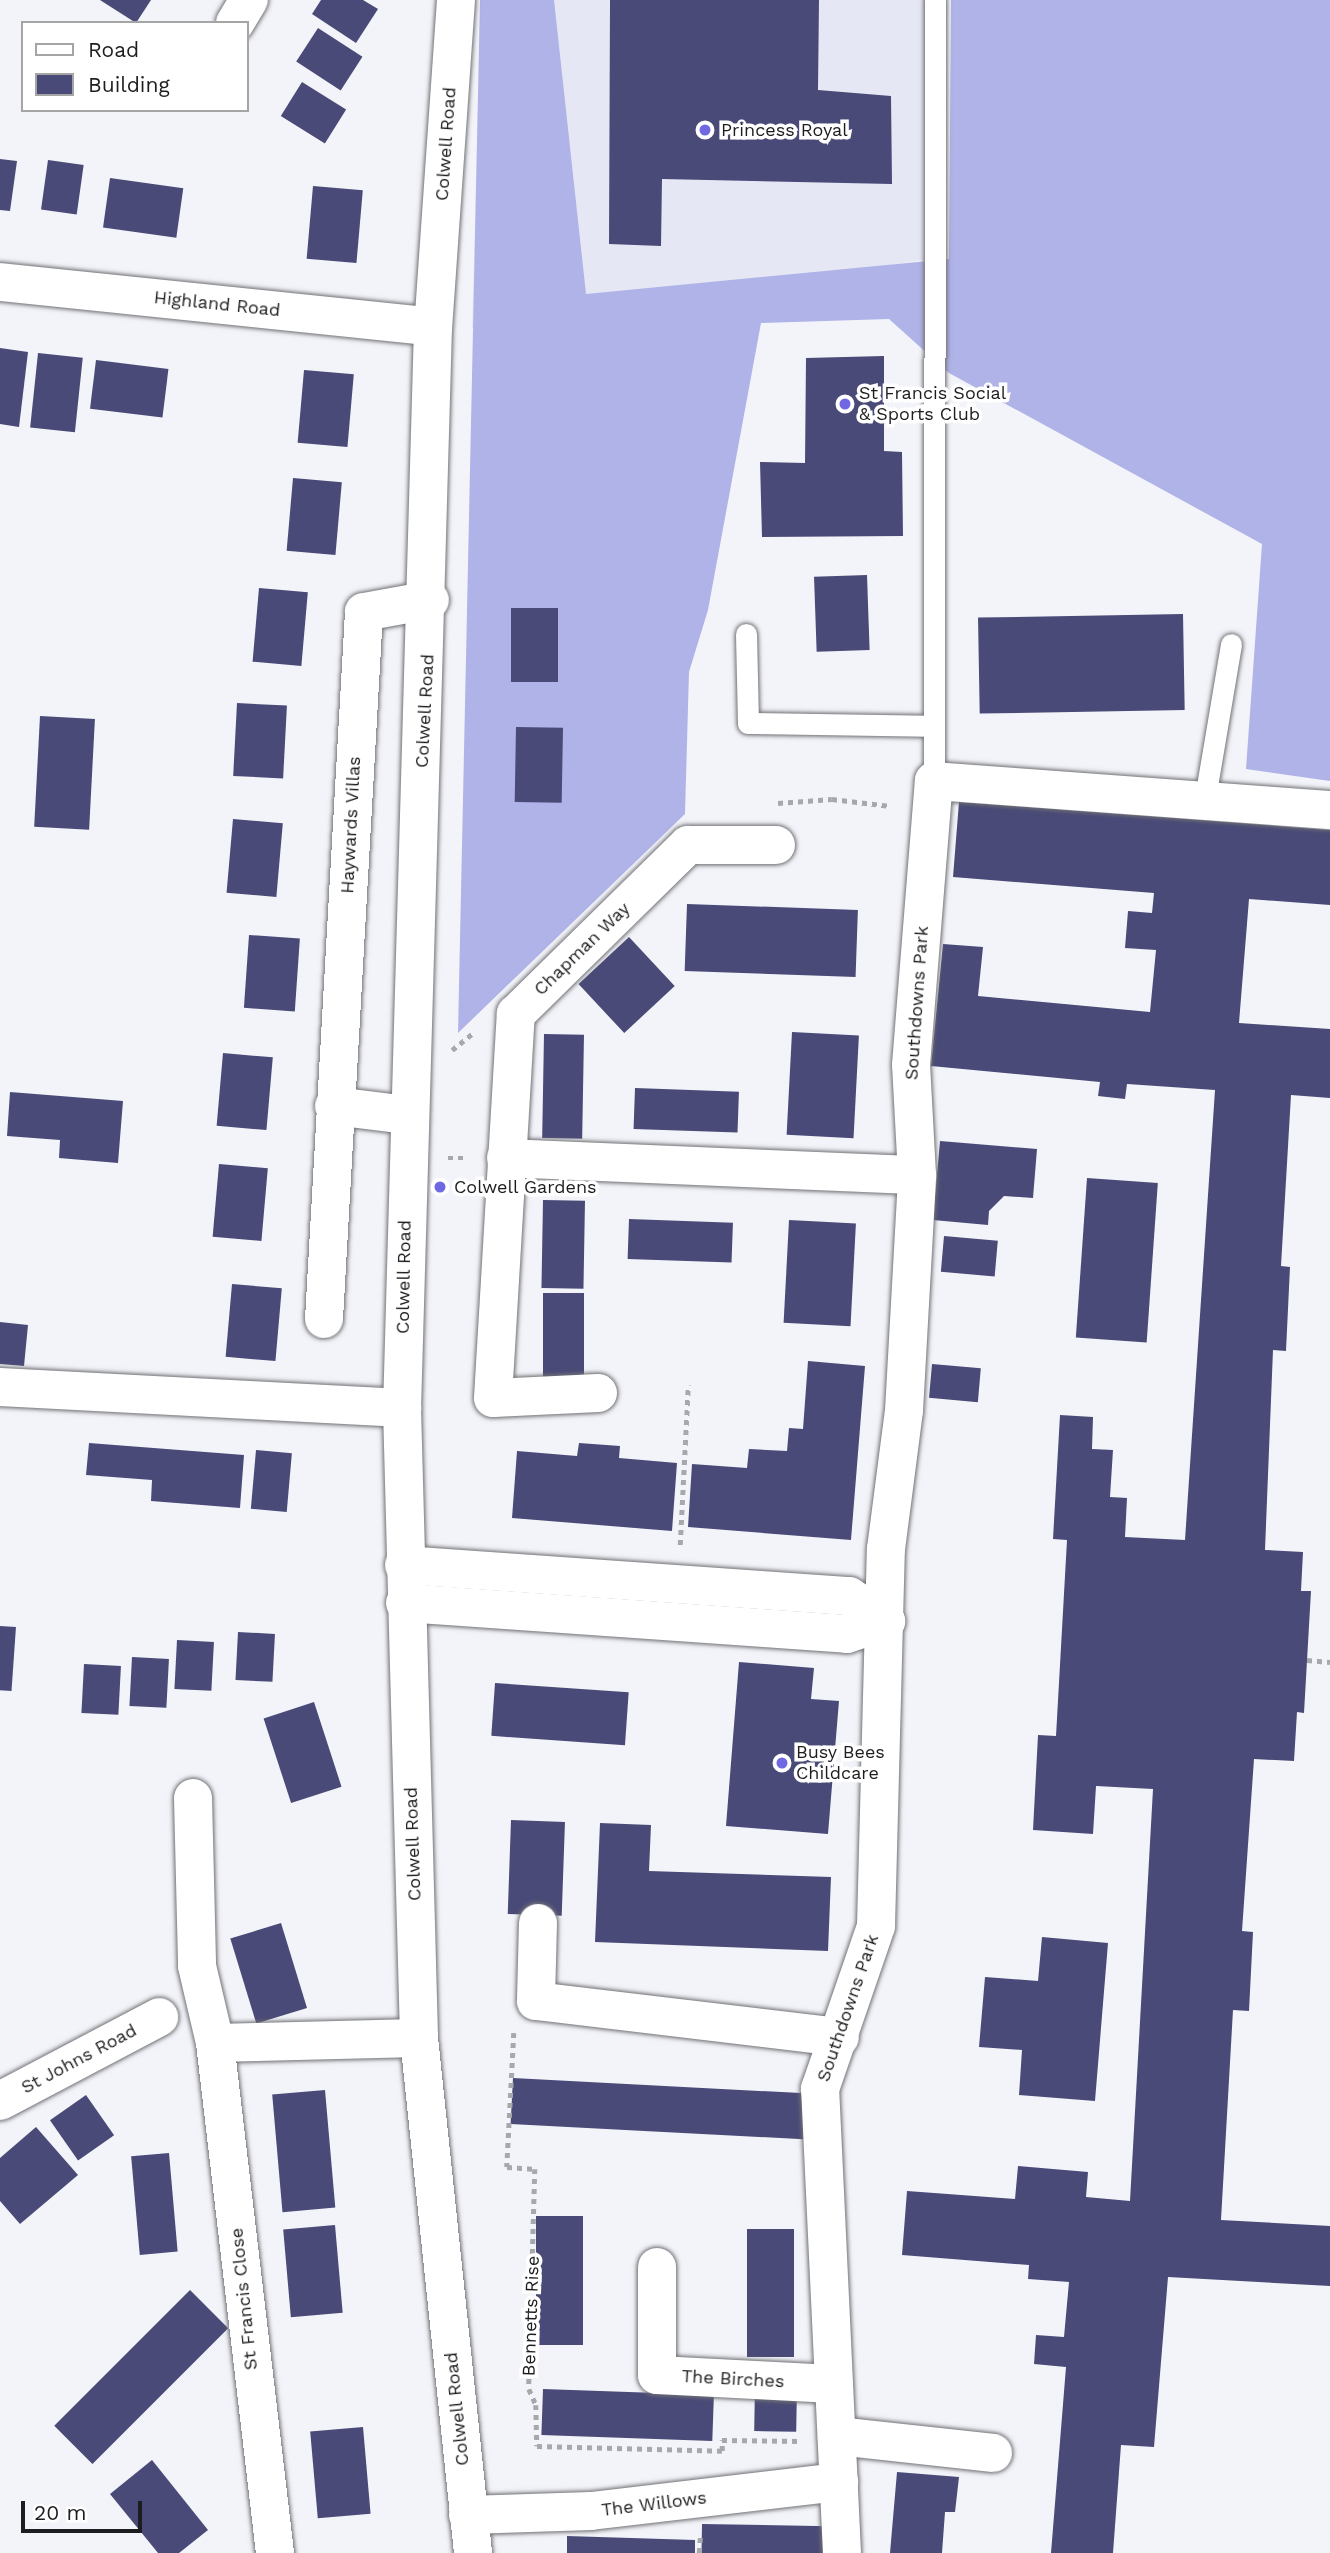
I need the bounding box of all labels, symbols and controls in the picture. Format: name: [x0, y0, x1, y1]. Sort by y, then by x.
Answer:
legend: [21, 21, 248, 112]
text: Road: [88, 37, 139, 62]
text: Building: [88, 72, 170, 97]
street label: Colwell Road: [431, 86, 461, 202]
place label: Princess Royal: [721, 119, 848, 141]
marker: Princess Royal: [695, 120, 715, 140]
street label: Highland Road: [153, 287, 281, 321]
place label: St Francis Social & Sports Club: [859, 383, 1006, 426]
marker: St Francis Social & Sports Club: [837, 396, 853, 412]
street label: Colwell Road: [411, 653, 439, 769]
street label: Haywards Villas: [337, 755, 365, 895]
street label: Chapman Way: [529, 898, 635, 1000]
street label: Southdowns Park: [901, 925, 933, 1081]
place label: Colwell Gardens: [454, 1176, 597, 1198]
marker: Colwell Gardens: [432, 1179, 448, 1195]
street label: Colwell Road: [392, 1220, 416, 1334]
place label: Busy Bees Childcare: [796, 1742, 885, 1784]
marker: Busy Bees Childcare: [774, 1755, 790, 1771]
street label: Colwell Road: [400, 1786, 426, 1902]
street label: Southdowns Park: [813, 1931, 883, 2085]
street label: St Johns Road: [17, 2019, 141, 2099]
street label: St Francis Close: [226, 2227, 262, 2371]
street label: Bennetts Rise: [518, 2255, 544, 2377]
street label: Colwell Road: [440, 2351, 474, 2467]
street label: The Birches: [681, 2366, 785, 2392]
scale bar: [24, 2486, 145, 2530]
street label: The Willows: [600, 2487, 708, 2521]
text: 20 m: [34, 2500, 86, 2525]

